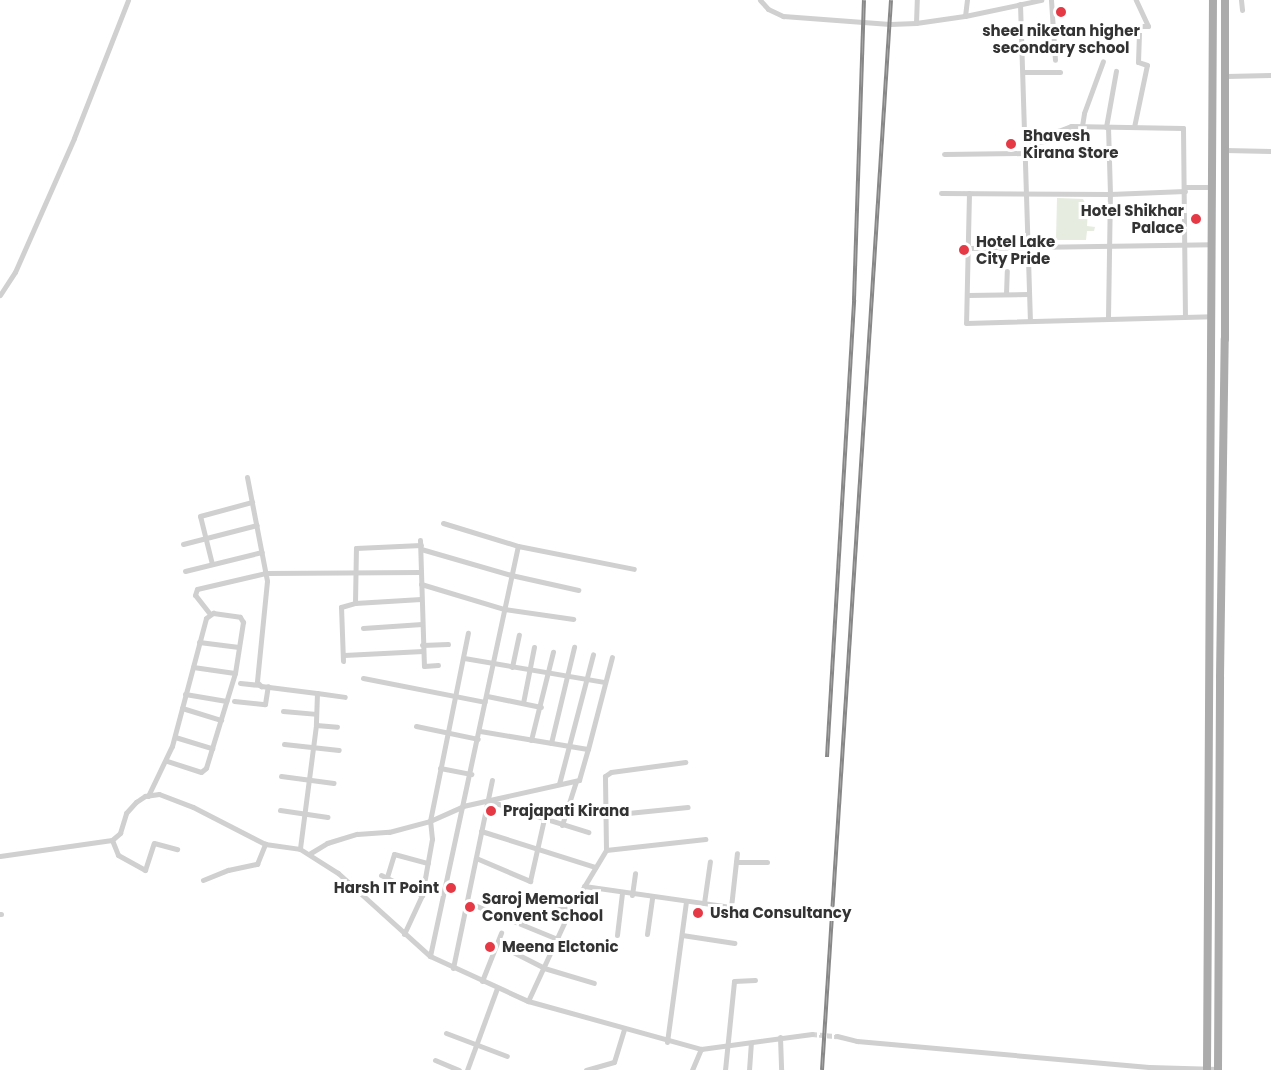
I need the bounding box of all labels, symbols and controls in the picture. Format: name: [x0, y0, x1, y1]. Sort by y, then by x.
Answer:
marker: sheel niketan higher secondary school: [1054, 5, 1068, 19]
place label: sheel niketan higher secondary school: [982, 21, 1140, 56]
place label: Bhavesh Kirana Store: [1023, 126, 1118, 161]
marker: Bhavesh Kirana Store: [1004, 137, 1018, 151]
place label: Hotel Shikhar Palace: [1081, 201, 1184, 236]
marker: Hotel Shikhar Palace: [1189, 212, 1203, 226]
place label: Hotel Lake City Pride: [976, 232, 1055, 267]
marker: Hotel Lake City Pride: [957, 243, 971, 257]
place label: Prajapati Kirana: [503, 802, 629, 820]
marker: Prajapati Kirana: [484, 804, 498, 818]
place label: Harsh IT Point: [334, 879, 439, 897]
marker: Harsh IT Point: [444, 881, 458, 895]
place label: Saroj Memorial Convent School: [482, 889, 603, 924]
marker: Saroj Memorial Convent School: [463, 900, 477, 914]
place label: Usha Consultancy: [710, 904, 851, 922]
marker: Usha Consultancy: [691, 906, 705, 920]
place label: Meena Elctonic: [502, 938, 619, 956]
marker: Meena Elctonic: [483, 940, 497, 954]

